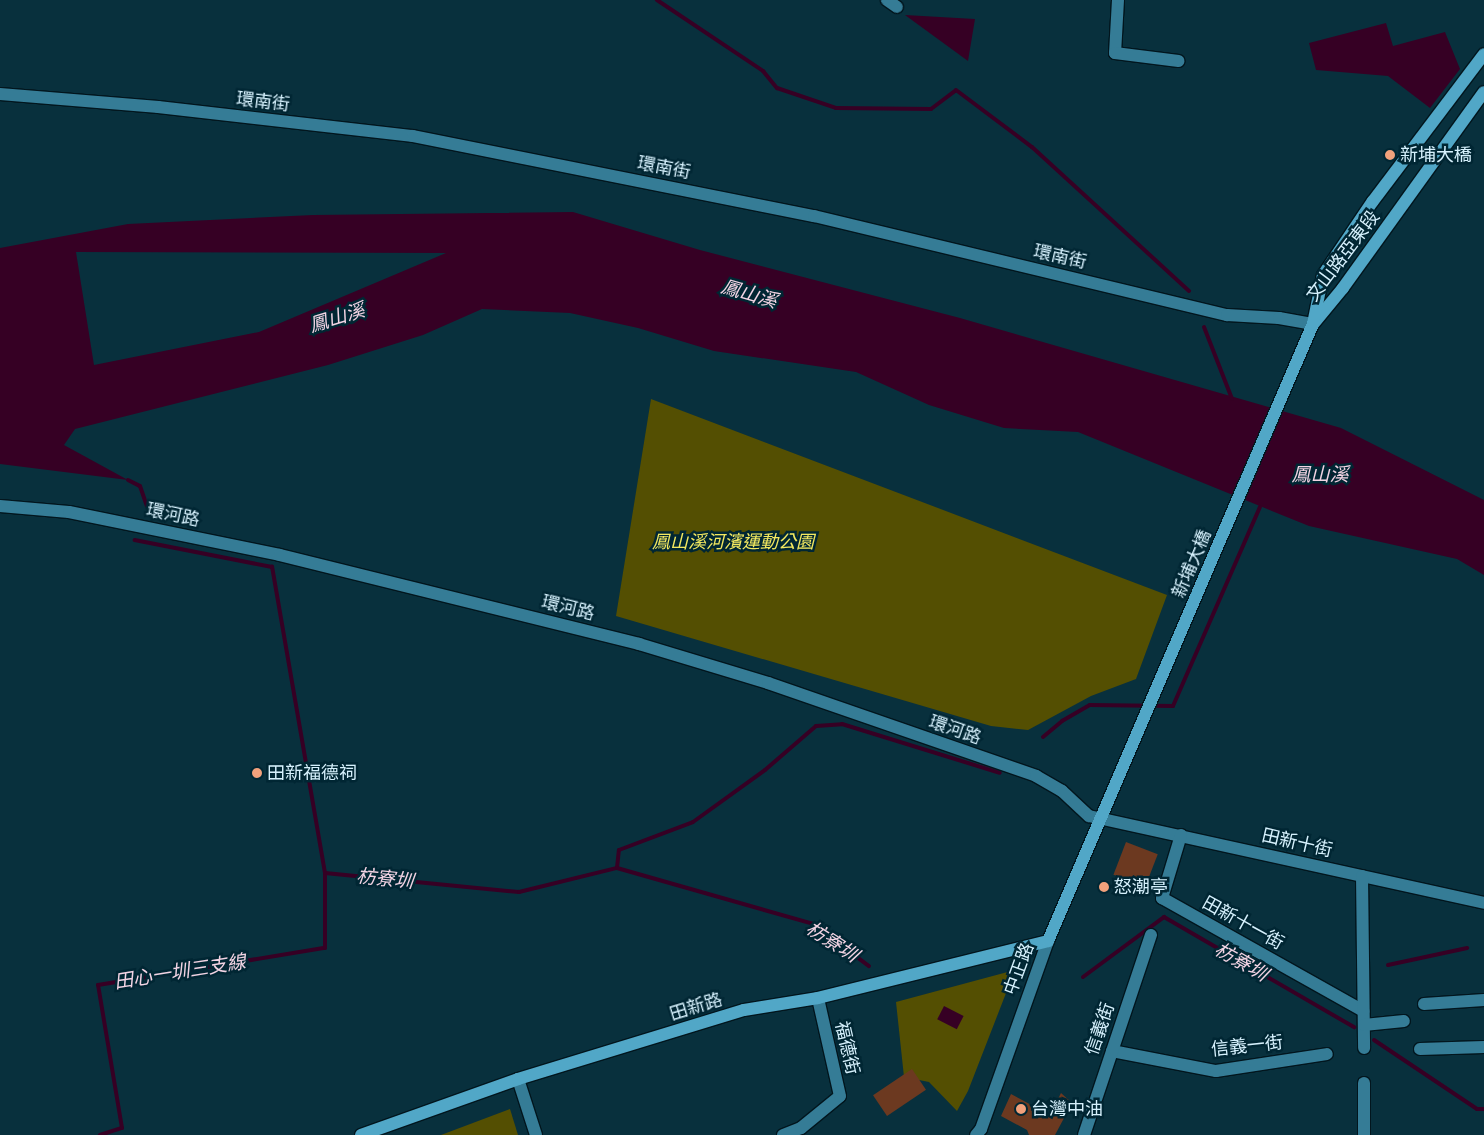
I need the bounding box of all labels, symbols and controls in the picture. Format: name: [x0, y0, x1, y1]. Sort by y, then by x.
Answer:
street label: 環南街: [235, 88, 291, 116]
place label: 新埔大橋: [1400, 144, 1472, 166]
marker: 新埔大橋: [1384, 149, 1396, 161]
street label: 環南街: [635, 152, 693, 184]
street label: 文山路亞東段: [1302, 206, 1384, 306]
street label: 環南街: [1031, 240, 1089, 274]
water label: 鳳山溪: [718, 275, 780, 313]
water label: 鳳山溪: [306, 299, 368, 337]
water label: 鳳山溪: [1292, 464, 1348, 486]
street label: 環河路: [144, 499, 202, 531]
street label: 新埔大橋: [1168, 527, 1216, 601]
park label: 鳳山溪河濱運動公園: [652, 531, 814, 553]
street label: 環河路: [539, 591, 597, 625]
street label: 環河路: [926, 711, 984, 749]
place label: 田新福德祠: [267, 762, 357, 784]
marker: 田新福德祠: [251, 767, 263, 779]
street label: 田新十街: [1259, 824, 1335, 862]
water label: 枋寮圳: [355, 865, 415, 893]
place label: 怒潮亭: [1114, 876, 1168, 898]
marker: 怒潮亭: [1098, 881, 1110, 893]
street label: 田新十一街: [1198, 892, 1288, 954]
water label: 枋寮圳: [802, 917, 862, 967]
water label: 枋寮圳: [1211, 938, 1271, 986]
street label: 中正路: [1000, 940, 1038, 998]
water label: 田心一圳三支線: [113, 950, 247, 994]
street label: 田新路: [667, 989, 725, 1025]
street label: 信義街: [1081, 1000, 1119, 1058]
street label: 福德街: [830, 1019, 864, 1077]
street label: 信義一街: [1210, 1031, 1284, 1061]
place label: 台灣中油: [1031, 1098, 1103, 1120]
marker: 台灣中油: [1015, 1103, 1027, 1115]

